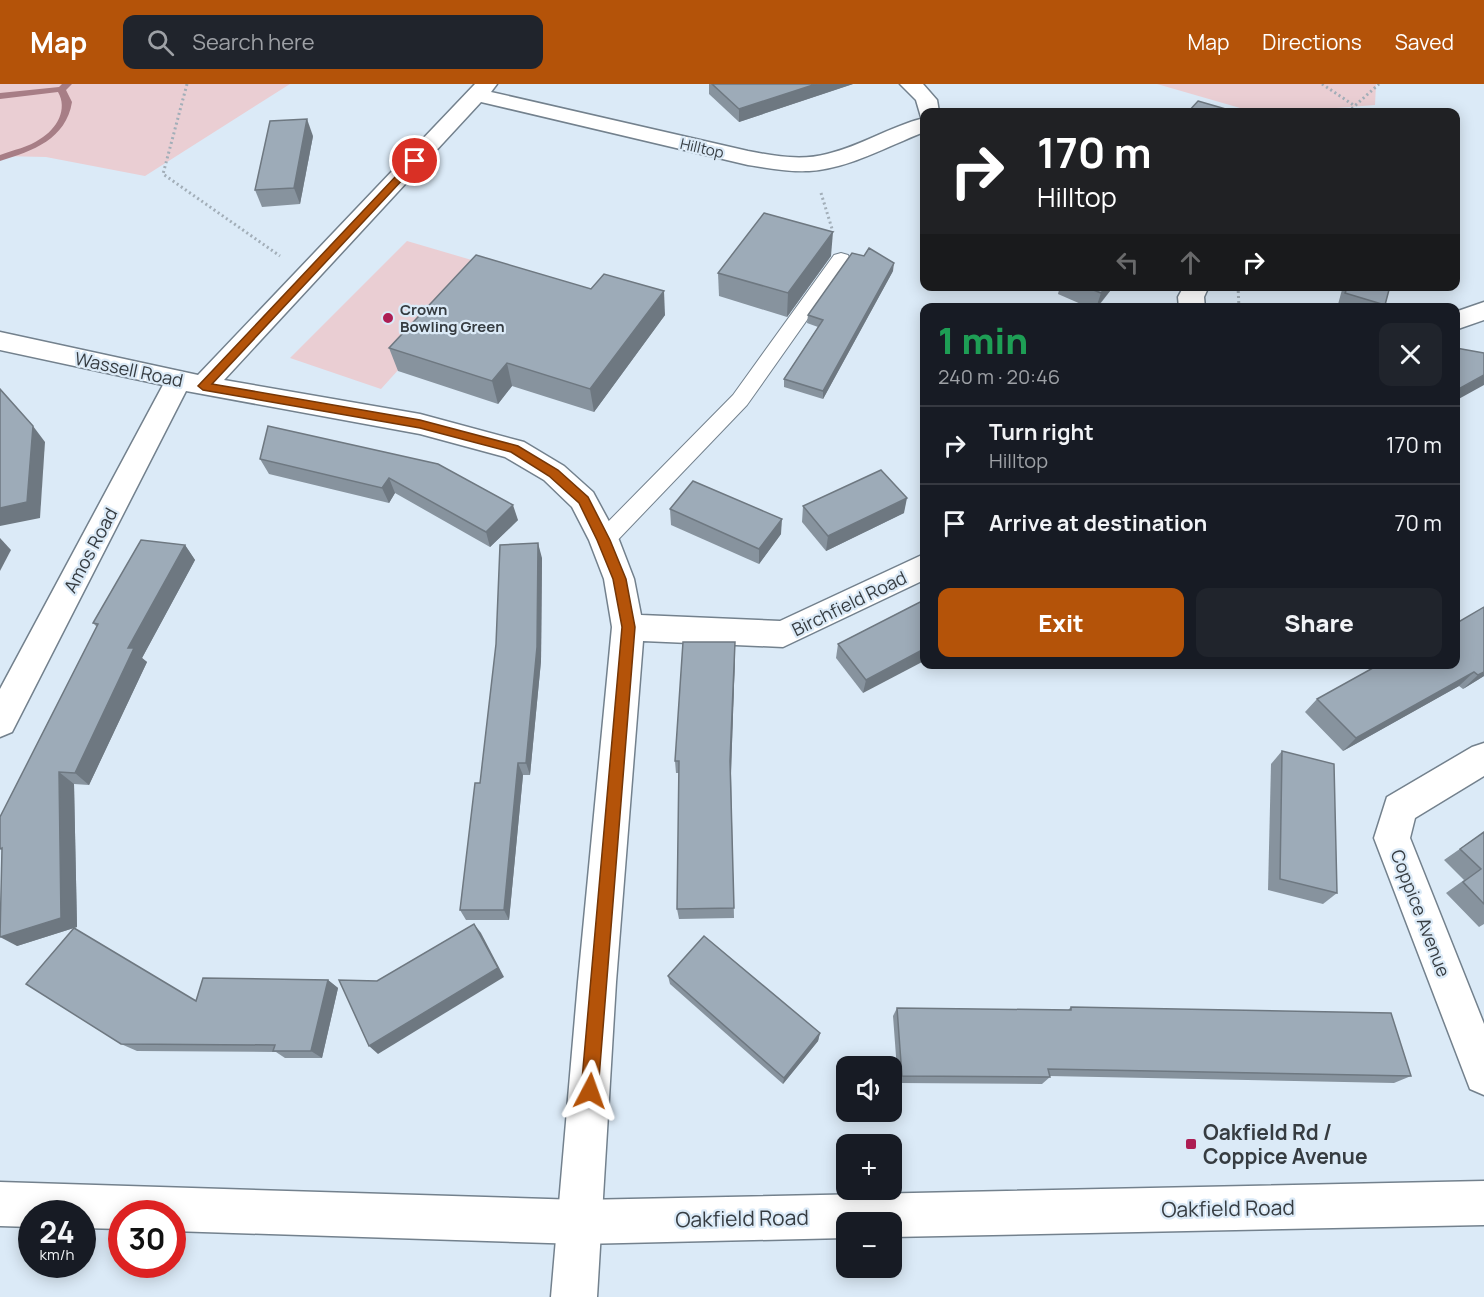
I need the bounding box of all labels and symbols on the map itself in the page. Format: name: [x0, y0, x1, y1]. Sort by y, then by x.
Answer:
street label: Hilltop: [678, 133, 726, 163]
pin: [389, 135, 440, 186]
place label: Crown Bowling Green: [400, 299, 505, 337]
marker: Crown Bowling Green: [381, 311, 395, 325]
street label: Wassell Road: [73, 346, 185, 392]
street label: Amos Road: [58, 503, 122, 597]
street label: Birchfield Road: [788, 565, 910, 641]
street label: Coppice Avenue: [1386, 846, 1456, 980]
position arrow: [558, 1059, 622, 1123]
place label: Oakfield Rd / Coppice Avenue: [1203, 1118, 1368, 1170]
marker: Oakfield Rd / Coppice Avenue: [1184, 1137, 1198, 1151]
street label: Oakfield Road: [1161, 1193, 1295, 1223]
speed limit sign: 30: [108, 1200, 186, 1278]
street label: Oakfield Road: [675, 1203, 809, 1233]

